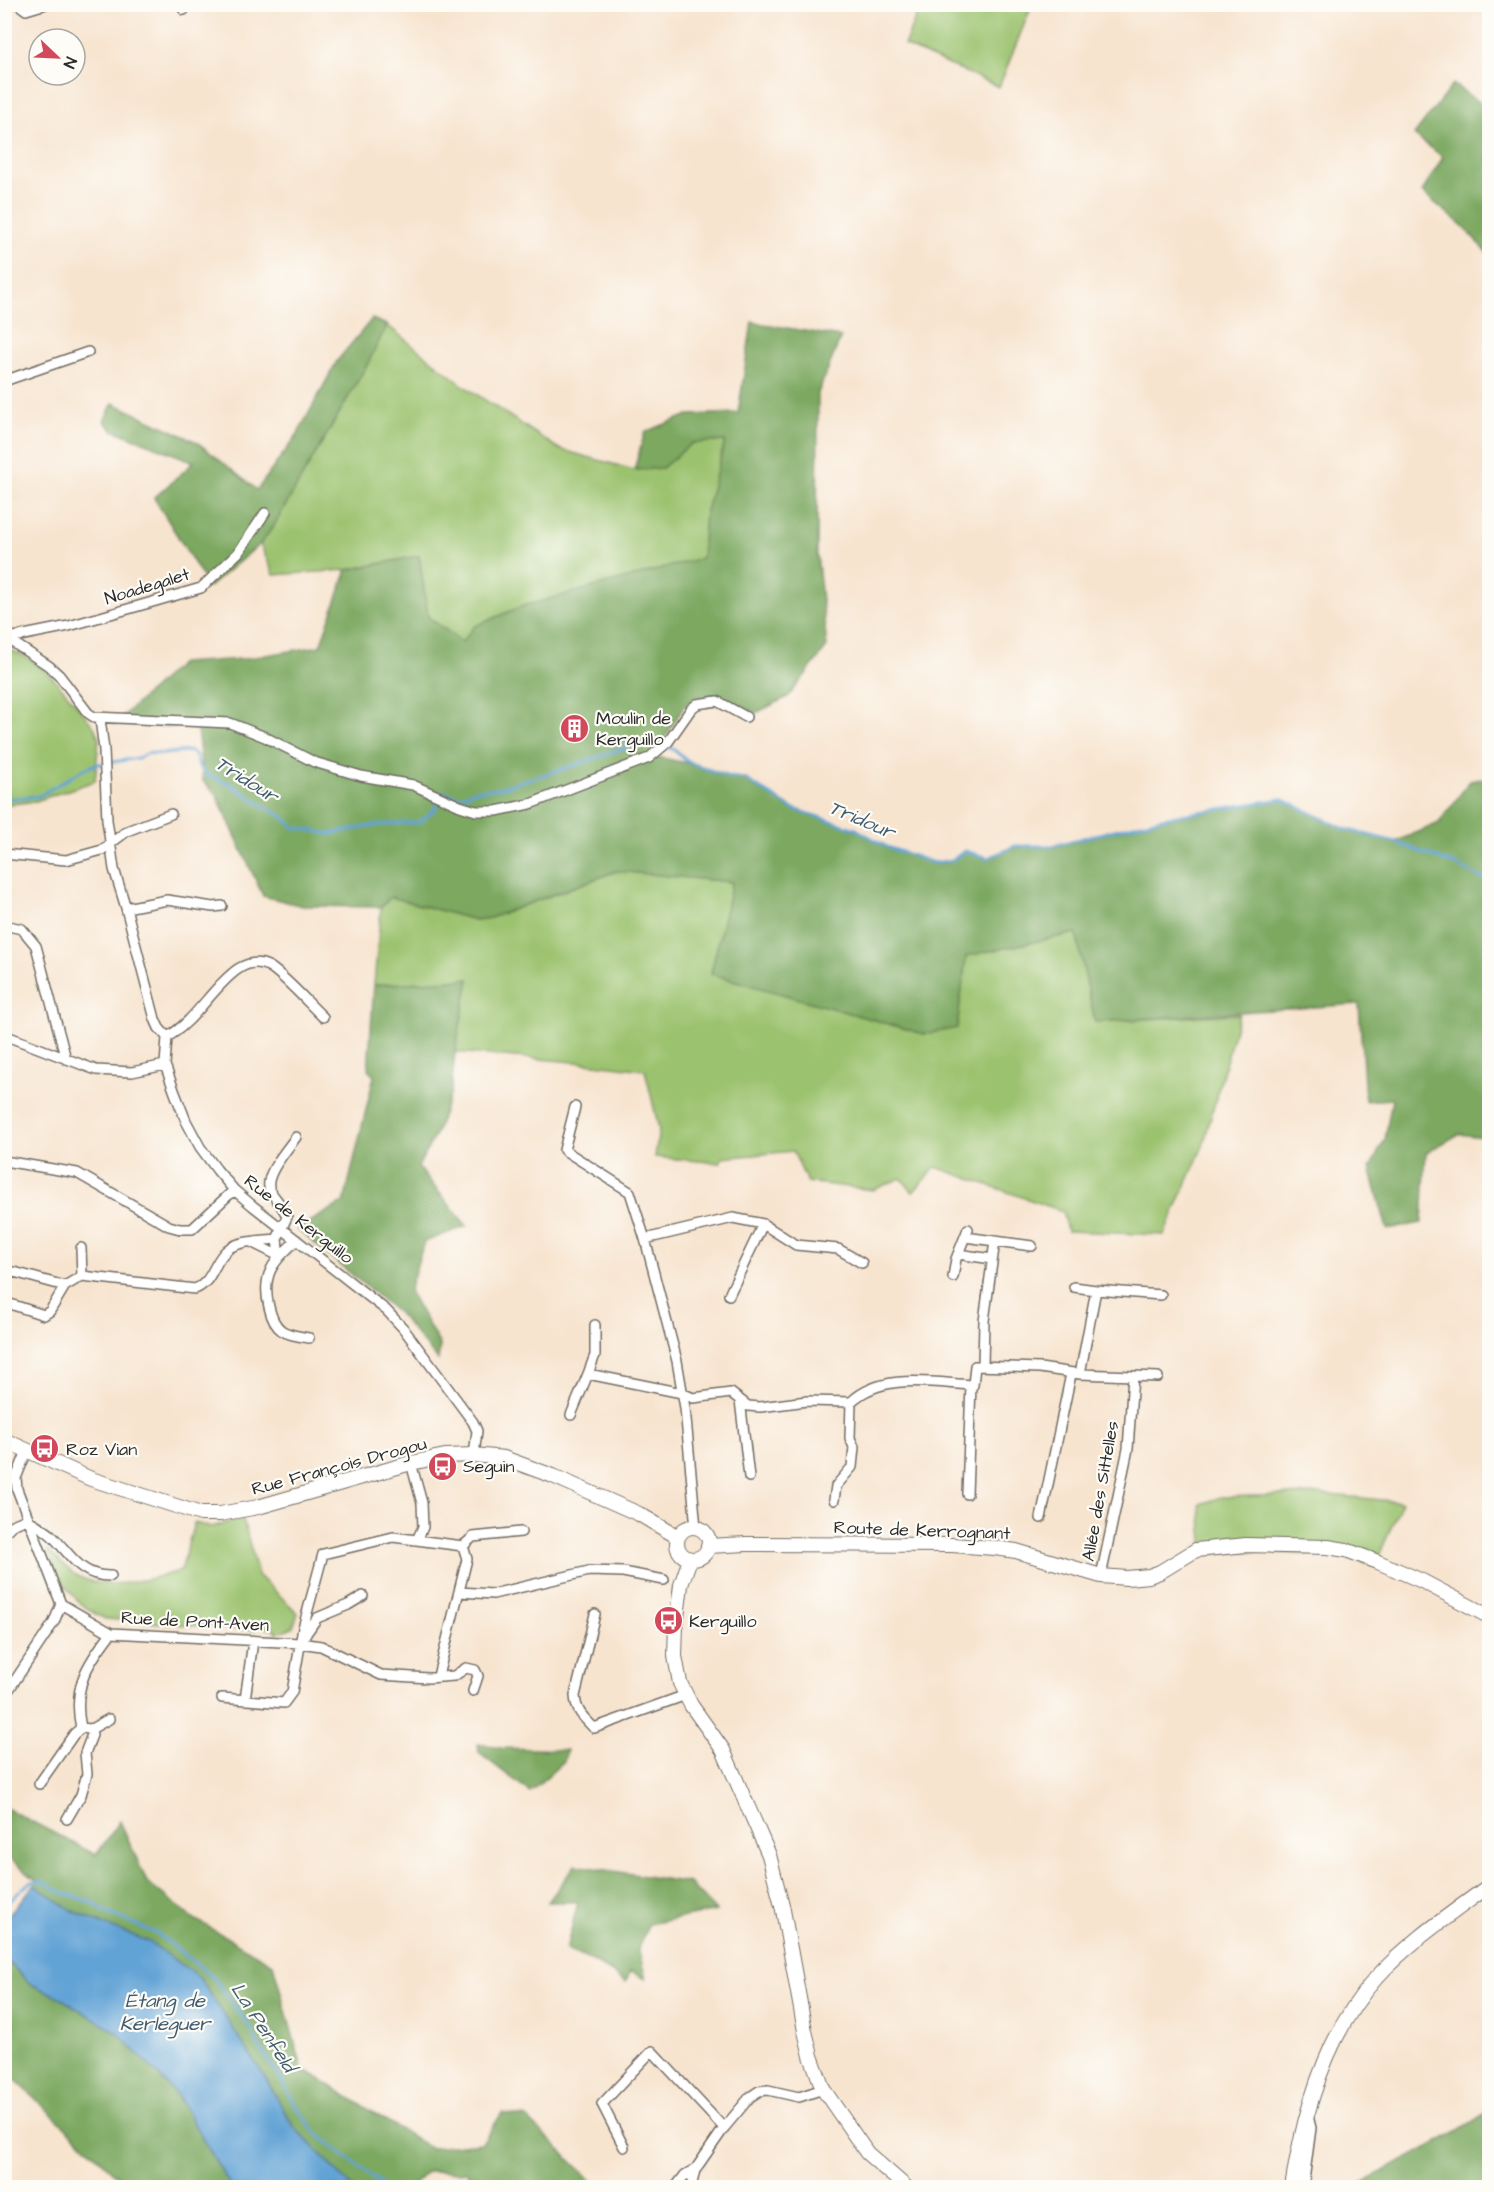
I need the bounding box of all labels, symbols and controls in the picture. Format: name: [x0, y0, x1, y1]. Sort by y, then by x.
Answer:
north arrow: [27, 27, 87, 87]
text: N: [58, 54, 82, 71]
street label: Noadegalet: [101, 561, 194, 612]
place label: Moulin de Kerguillo: [596, 706, 671, 753]
building icon: Moulin de Kerguillo: [559, 712, 591, 744]
water label: Tridour: [210, 750, 285, 811]
water label: Tridour: [824, 794, 901, 847]
street label: Rue de Kerguillo: [238, 1169, 359, 1271]
street label: Allée des Sittelles: [1076, 1419, 1125, 1563]
street label: Rue François Drogou: [249, 1431, 430, 1503]
bus stop icon: Roz Vian: [29, 1433, 61, 1465]
place label: Roz Vian: [66, 1437, 137, 1462]
bus stop icon: Seguin: [426, 1450, 458, 1482]
place label: Seguin: [463, 1454, 514, 1480]
street label: Route de Kerrognant: [833, 1515, 1012, 1547]
street label: Rue de Pont-Aven: [120, 1605, 270, 1638]
bus stop icon: Kerguillo: [652, 1605, 684, 1637]
place label: Kerguillo: [689, 1609, 757, 1635]
water label: La Penfeld: [224, 1977, 305, 2081]
water label: Étang de Kerleguer: [120, 1987, 212, 2039]

